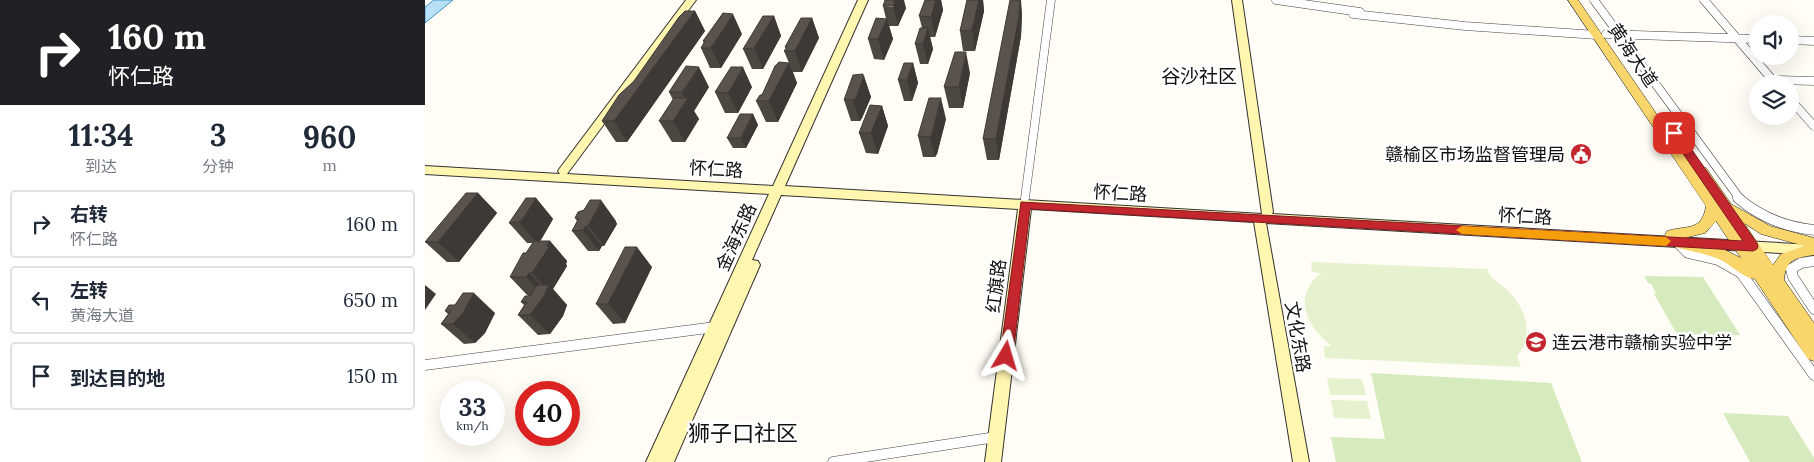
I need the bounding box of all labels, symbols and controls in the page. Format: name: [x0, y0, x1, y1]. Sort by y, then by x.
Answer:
text: 160 m: [108, 14, 206, 59]
map controls: [1749, 15, 1799, 125]
button: sound: [1749, 15, 1799, 65]
street label: 黄海大道: [1603, 19, 1663, 91]
icon: right: [25, 20, 90, 85]
text: 怀仁路: [108, 62, 174, 90]
district label: 谷沙社区: [1161, 64, 1237, 88]
button: layers: [1749, 75, 1799, 125]
pin: [1653, 112, 1695, 154]
text: 11:34: [69, 116, 134, 154]
text: 3: [210, 116, 227, 154]
text: 960: [303, 118, 356, 156]
icon: arrive: [1660, 119, 1688, 147]
public building icon: 赣榆区市场监督管理局: [1569, 142, 1593, 166]
place label: 赣榆区市场监督管理局: [1385, 143, 1565, 166]
text: m: [322, 155, 337, 175]
text: 到达: [85, 156, 117, 176]
text: 分钟: [202, 156, 234, 176]
street label: 怀仁路: [688, 156, 744, 182]
street label: 怀仁路: [1092, 180, 1148, 206]
street label: 金海东路: [711, 199, 761, 275]
text: 右转: [70, 202, 108, 226]
street label: 怀仁路: [1497, 203, 1553, 229]
icon: right: [27, 210, 55, 238]
text: 160 m: [346, 212, 398, 236]
text: 怀仁路: [70, 229, 118, 249]
street label: 红旗路: [981, 258, 1011, 314]
text: 左转: [70, 278, 108, 302]
icon: left: [27, 286, 55, 314]
text: 650 m: [343, 288, 398, 312]
street label: 文化东路: [1280, 300, 1316, 374]
text: 黄海大道: [70, 305, 134, 325]
position arrow: [979, 329, 1031, 381]
school or university icon: 连云港市赣榆实验中学: [1524, 330, 1548, 354]
place label: 连云港市赣榆实验中学: [1552, 331, 1732, 354]
icon: arrive: [27, 362, 55, 390]
text: 150 m: [347, 364, 398, 388]
text: 到达目的地: [70, 366, 165, 390]
speed limit sign: 40: [515, 381, 580, 446]
text: 33: [458, 391, 487, 423]
text: km/h: [456, 418, 489, 433]
district label: 狮子口社区: [688, 419, 798, 447]

